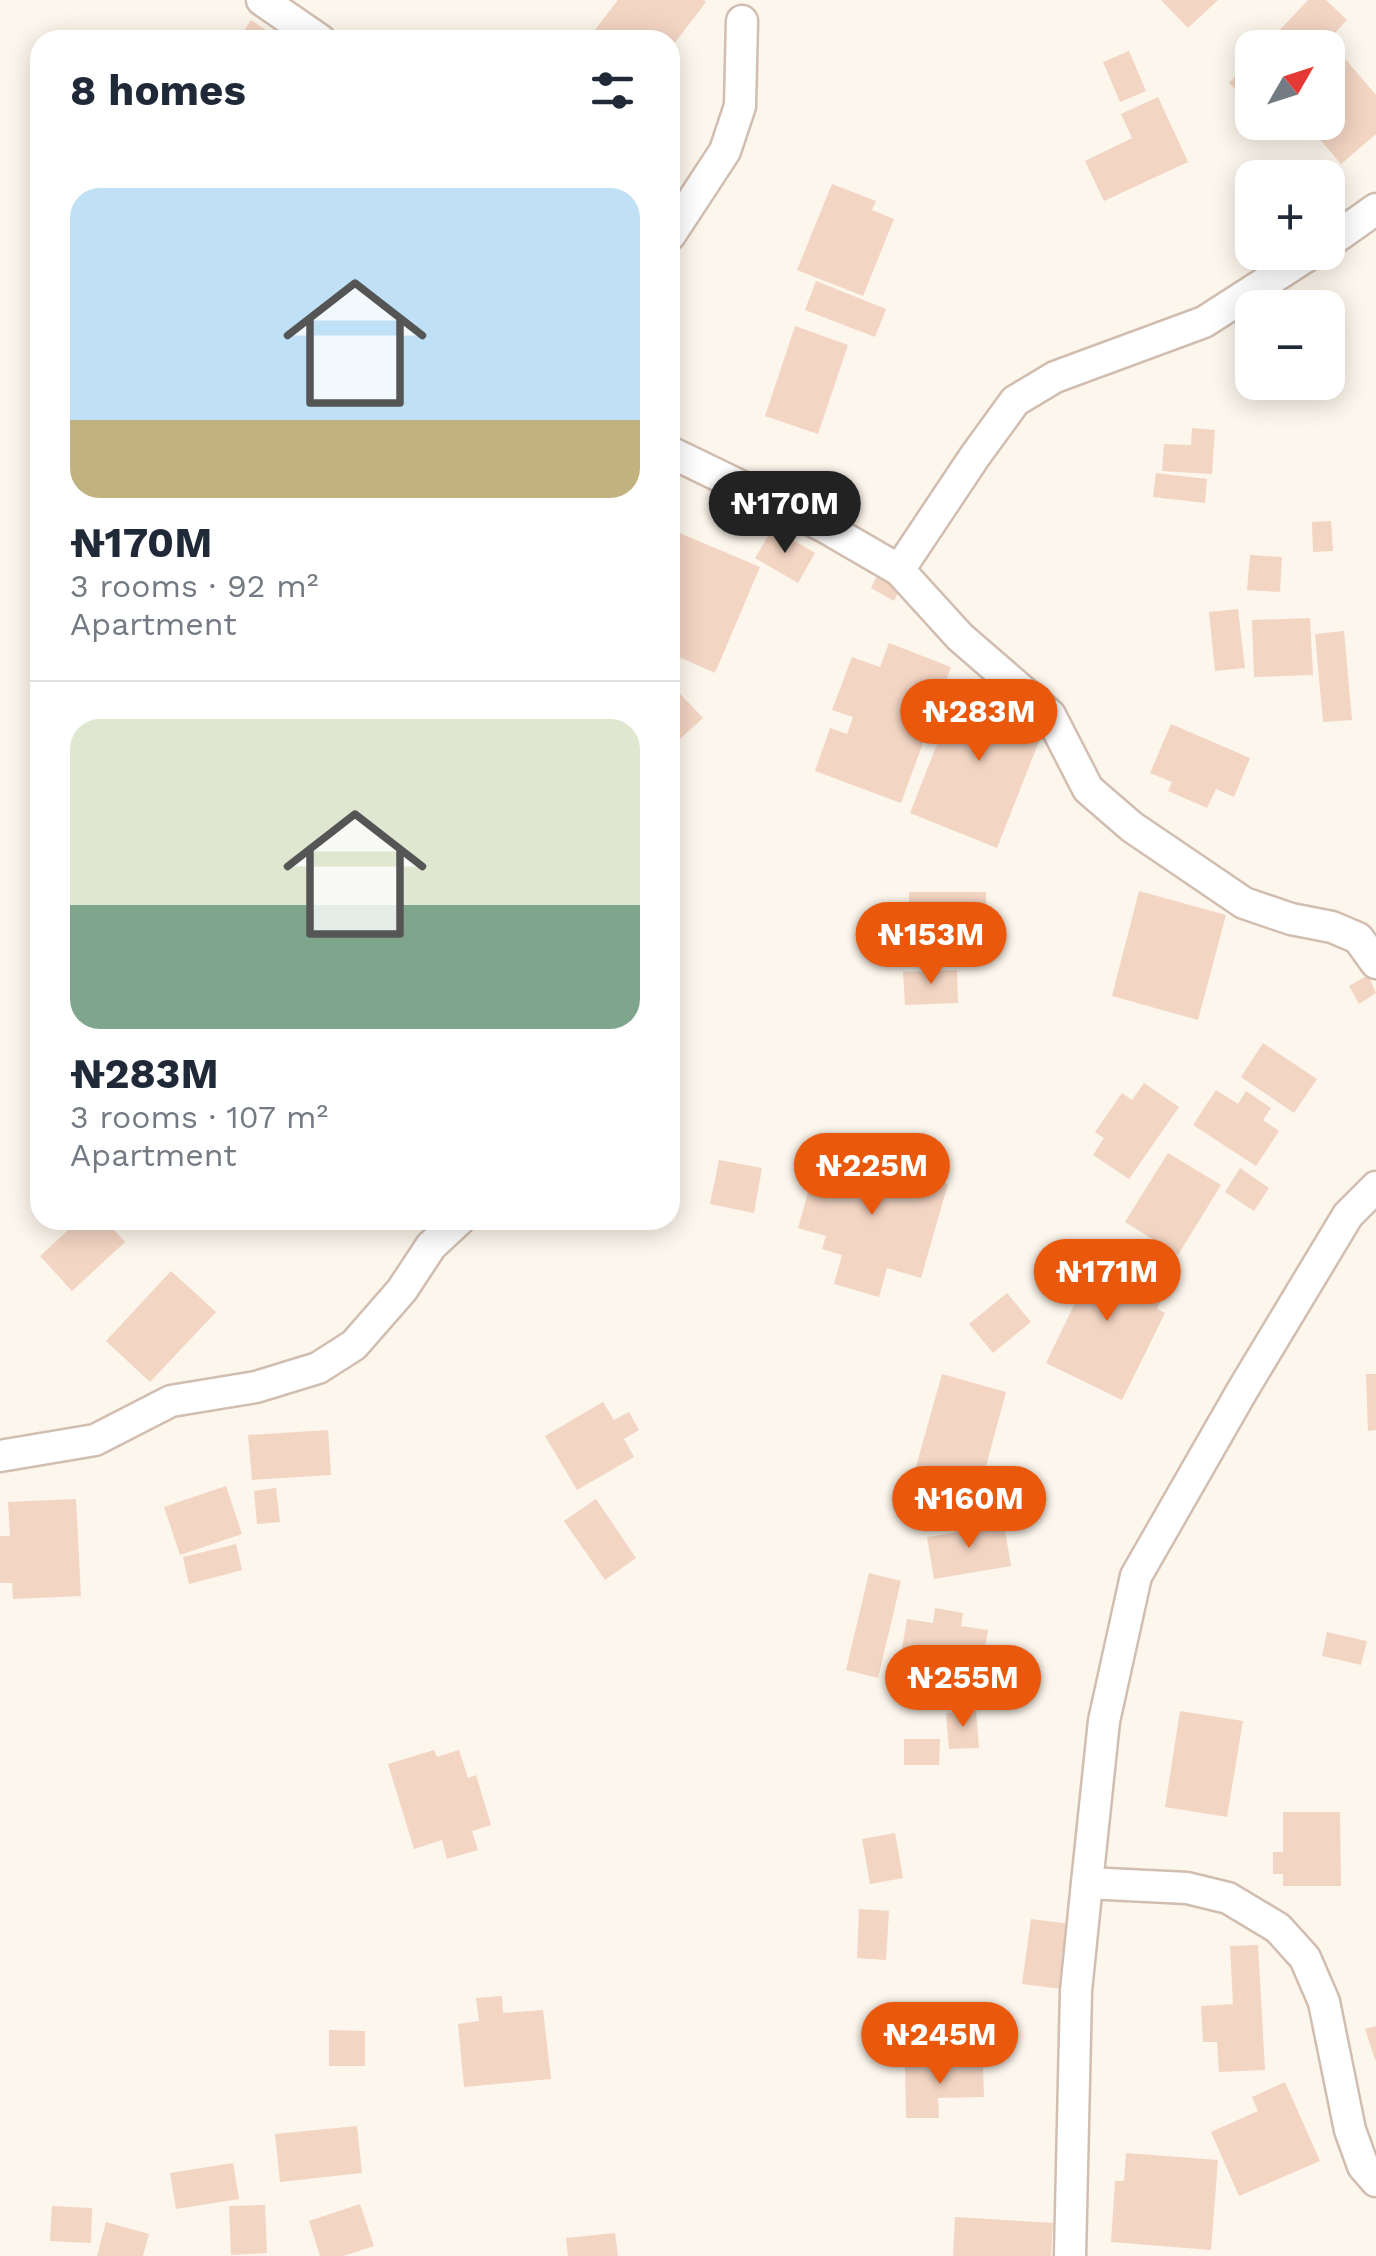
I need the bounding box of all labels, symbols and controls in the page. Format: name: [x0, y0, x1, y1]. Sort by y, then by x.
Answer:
north arrow: [1235, 30, 1345, 140]
map controls: [1235, 30, 1345, 400]
icon: filters: [585, 63, 640, 118]
text: 8 homes: [70, 66, 246, 115]
button: +: [1235, 160, 1345, 270]
icon: home: [265, 253, 445, 433]
button: −: [1235, 290, 1345, 400]
pin: ₦170M: [715, 471, 855, 556]
text: ₦170M: [731, 484, 839, 522]
text: ₦170M: [70, 518, 212, 567]
text: 3 rooms · 92 m²: [70, 567, 318, 605]
text: Apartment: [70, 605, 237, 643]
pin: ₦283M: [909, 679, 1049, 764]
text: ₦283M: [922, 692, 1036, 730]
icon: home: [265, 784, 445, 964]
pin: ₦153M: [861, 902, 1001, 987]
text: ₦153M: [878, 915, 984, 953]
text: ₦283M: [70, 1049, 219, 1098]
text: 3 rooms · 107 m²: [70, 1098, 328, 1136]
pin: ₦225M: [802, 1133, 942, 1218]
text: Apartment: [70, 1136, 237, 1174]
text: ₦225M: [816, 1146, 928, 1184]
pin: ₦171M: [1037, 1239, 1177, 1324]
text: ₦171M: [1056, 1252, 1158, 1290]
pin: ₦160M: [899, 1466, 1039, 1551]
text: ₦160M: [914, 1479, 1024, 1517]
pin: ₦255M: [893, 1645, 1033, 1730]
text: ₦255M: [907, 1658, 1019, 1696]
pin: ₦245M: [870, 2002, 1010, 2087]
text: ₦245M: [883, 2015, 997, 2053]

